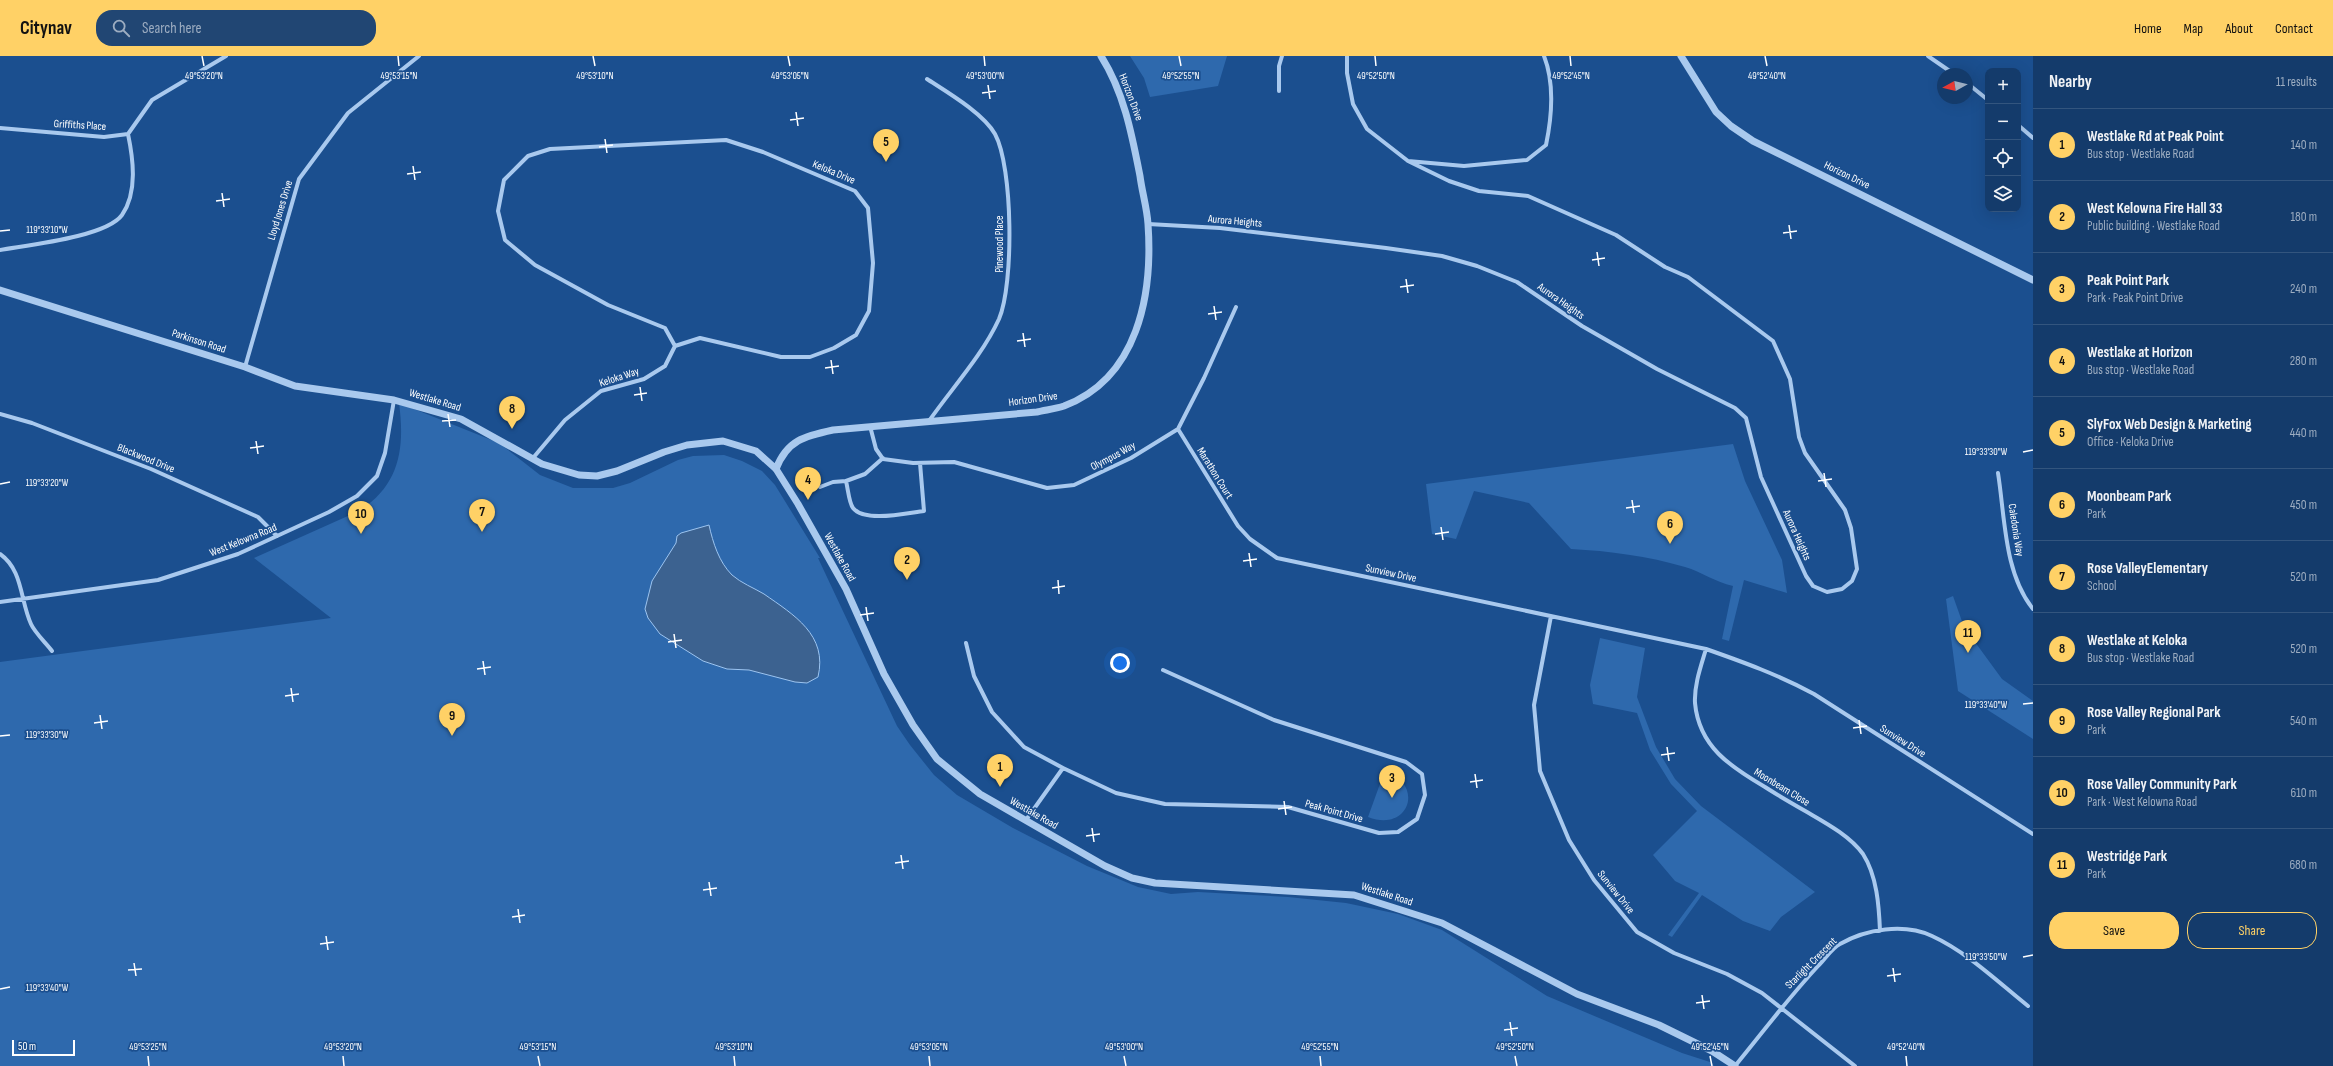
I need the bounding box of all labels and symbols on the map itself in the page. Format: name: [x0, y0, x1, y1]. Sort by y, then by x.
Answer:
north arrow: [1937, 68, 1973, 104]
text: 49°53'20"N: [185, 70, 223, 82]
text: 49°53'15"N: [381, 70, 417, 82]
text: 49°53'10"N: [576, 70, 614, 82]
text: 49°53'05"N: [771, 70, 809, 82]
text: 49°53'00"N: [966, 70, 1004, 82]
text: 49°52'55"N: [1162, 70, 1200, 82]
text: 49°52'50"N: [1357, 70, 1395, 82]
text: 49°52'45"N: [1552, 70, 1590, 82]
text: 49°52'40"N: [1748, 70, 1786, 82]
street label: Horizon Drive: [1116, 72, 1146, 122]
street label: Griffiths Place: [53, 117, 107, 133]
pin: 5: [873, 129, 899, 162]
street label: Keloka Drive: [811, 157, 857, 187]
street label: Horizon Drive: [1822, 158, 1872, 192]
street label: Lloyd Jones Drive: [265, 178, 295, 242]
street label: Aurora Heights: [1206, 212, 1263, 230]
street label: Pinewood Place: [993, 215, 1006, 273]
text: 119°33'10"W: [26, 224, 68, 236]
street label: Aurora Heights: [1534, 280, 1587, 322]
street label: Parkinson Road: [170, 326, 228, 356]
street label: Keloka Way: [597, 364, 641, 390]
street label: Westlake Road: [408, 386, 463, 414]
street label: Horizon Drive: [1008, 389, 1058, 409]
pin: 8: [499, 396, 525, 429]
street label: Olympus Way: [1088, 438, 1138, 473]
street label: Blackwood Drive: [115, 441, 177, 475]
street label: Marathon Court: [1194, 445, 1236, 502]
text: 119°33'30"W: [1965, 446, 2008, 458]
pin: 4: [795, 467, 821, 500]
text: 119°33'20"W: [26, 477, 69, 489]
pin: 7: [469, 499, 495, 532]
pin: 10: [348, 501, 374, 534]
street label: Caledonia Way: [2005, 503, 2027, 558]
street label: Aurora Heights: [1780, 507, 1814, 562]
pin: 6: [1657, 511, 1683, 544]
street label: West Kelowna Road: [207, 520, 279, 559]
street label: Westlake Road: [821, 530, 859, 584]
pin: 2: [894, 547, 920, 580]
street label: Sunview Drive: [1364, 561, 1418, 585]
pin: 11: [1955, 620, 1981, 653]
your location: [1110, 653, 1130, 673]
text: 119°33'40"W: [1965, 699, 2008, 711]
pin: 9: [439, 703, 465, 736]
street label: Sunview Drive: [1878, 722, 1928, 760]
text: 119°33'30"W: [26, 729, 69, 741]
pin: 1: [987, 754, 1013, 787]
pin: 3: [1379, 765, 1405, 798]
street label: Moonbeam Close: [1752, 765, 1812, 809]
street label: Westlake Road: [1008, 794, 1061, 832]
street label: Peak Point Drive: [1304, 797, 1364, 825]
street label: Sunview Drive: [1595, 868, 1637, 916]
street label: Westlake Road: [1360, 880, 1415, 909]
street label: Starlight Crescent: [1783, 934, 1840, 991]
text: 119°33'50"W: [1965, 951, 2008, 963]
text: 119°33'40"W: [26, 982, 69, 994]
scale bar: [12, 1038, 75, 1057]
text: 49°53'25"N: [129, 1041, 167, 1053]
text: 49°53'20"N: [324, 1041, 362, 1053]
text: 49°53'15"N: [520, 1041, 556, 1053]
text: 49°53'10"N: [715, 1041, 753, 1053]
text: 49°53'05"N: [910, 1041, 948, 1053]
text: 49°53'00"N: [1105, 1041, 1143, 1053]
text: 49°52'55"N: [1301, 1041, 1339, 1053]
text: 49°52'50"N: [1496, 1041, 1534, 1053]
text: 49°52'45"N: [1691, 1041, 1729, 1053]
text: 49°52'40"N: [1887, 1041, 1925, 1053]

